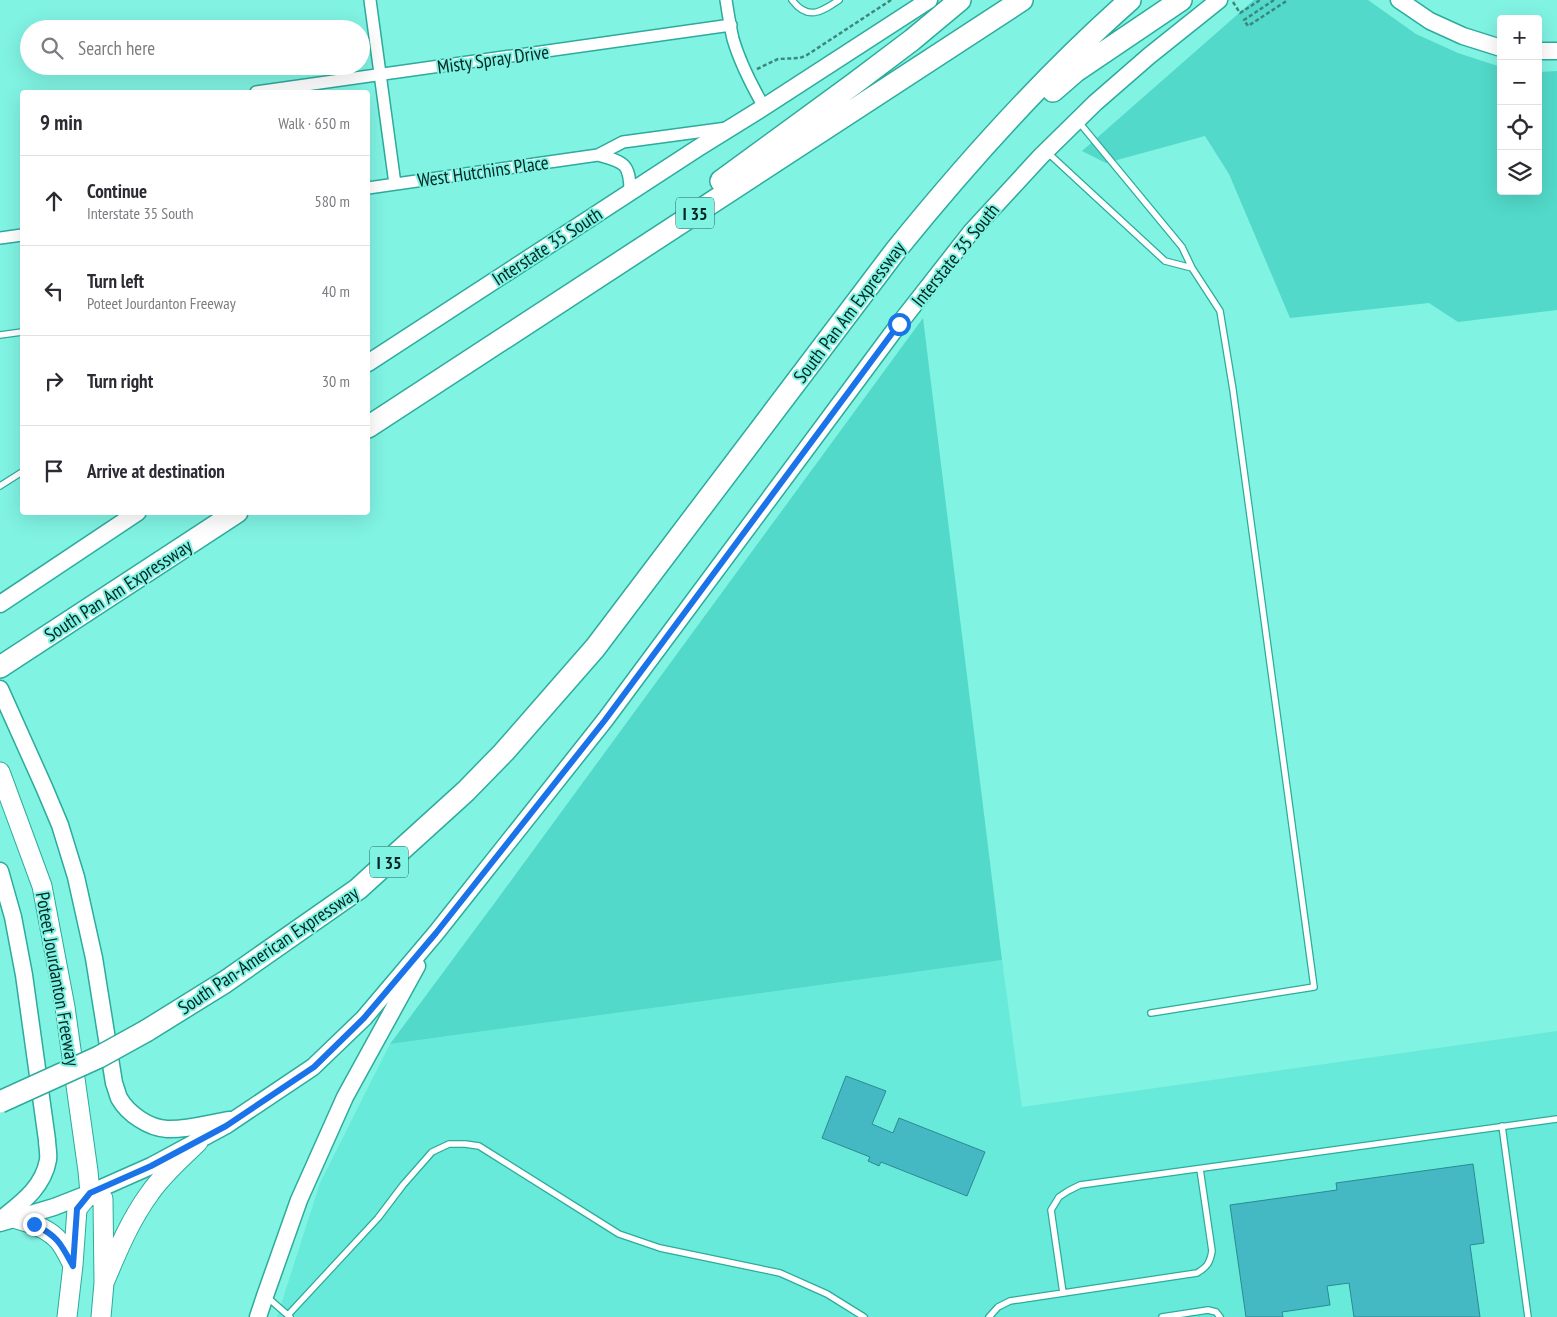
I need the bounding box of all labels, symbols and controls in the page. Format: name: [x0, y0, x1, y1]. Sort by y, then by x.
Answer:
map controls: [1497, 15, 1542, 195]
button: +: [1497, 15, 1542, 60]
search box: [20, 20, 370, 75]
icon: search: [38, 34, 66, 62]
text: Search here: [78, 36, 155, 60]
street label: Misty Spray Drive: [436, 39, 551, 79]
button: −: [1497, 60, 1542, 105]
button: locate: [1497, 105, 1542, 150]
text: 9 min: [40, 109, 82, 136]
text: Walk · 650 m: [278, 113, 350, 133]
street label: West Hutchins Place: [416, 150, 550, 192]
button: layers: [1497, 150, 1542, 195]
text: Continue: [87, 179, 147, 203]
icon: ahead: [40, 187, 68, 215]
text: 580 m: [315, 191, 350, 211]
road number: I 35: [676, 198, 714, 228]
street label: Interstate 35 South: [906, 198, 1004, 312]
street label: Interstate 35 South: [487, 202, 607, 290]
text: Interstate 35 South: [87, 203, 193, 223]
street label: South Pan Am Expressway: [788, 236, 911, 388]
text: Turn left: [87, 269, 144, 293]
icon: left: [40, 277, 68, 305]
text: 40 m: [322, 281, 350, 301]
text: Poteet Jourdanton Freeway: [87, 293, 236, 313]
route start: [888, 313, 911, 336]
icon: right: [40, 367, 68, 395]
text: Turn right: [87, 369, 153, 393]
text: 30 m: [322, 371, 350, 391]
icon: arrive: [40, 457, 68, 485]
text: Arrive at destination: [87, 459, 225, 483]
street label: South Pan Am Expressway: [40, 533, 197, 647]
road number: I 35: [370, 846, 408, 878]
street label: South Pan-American Expressway: [173, 880, 364, 1019]
street label: Poteet Jourdanton Freeway: [31, 890, 85, 1069]
route end: [23, 1213, 46, 1236]

